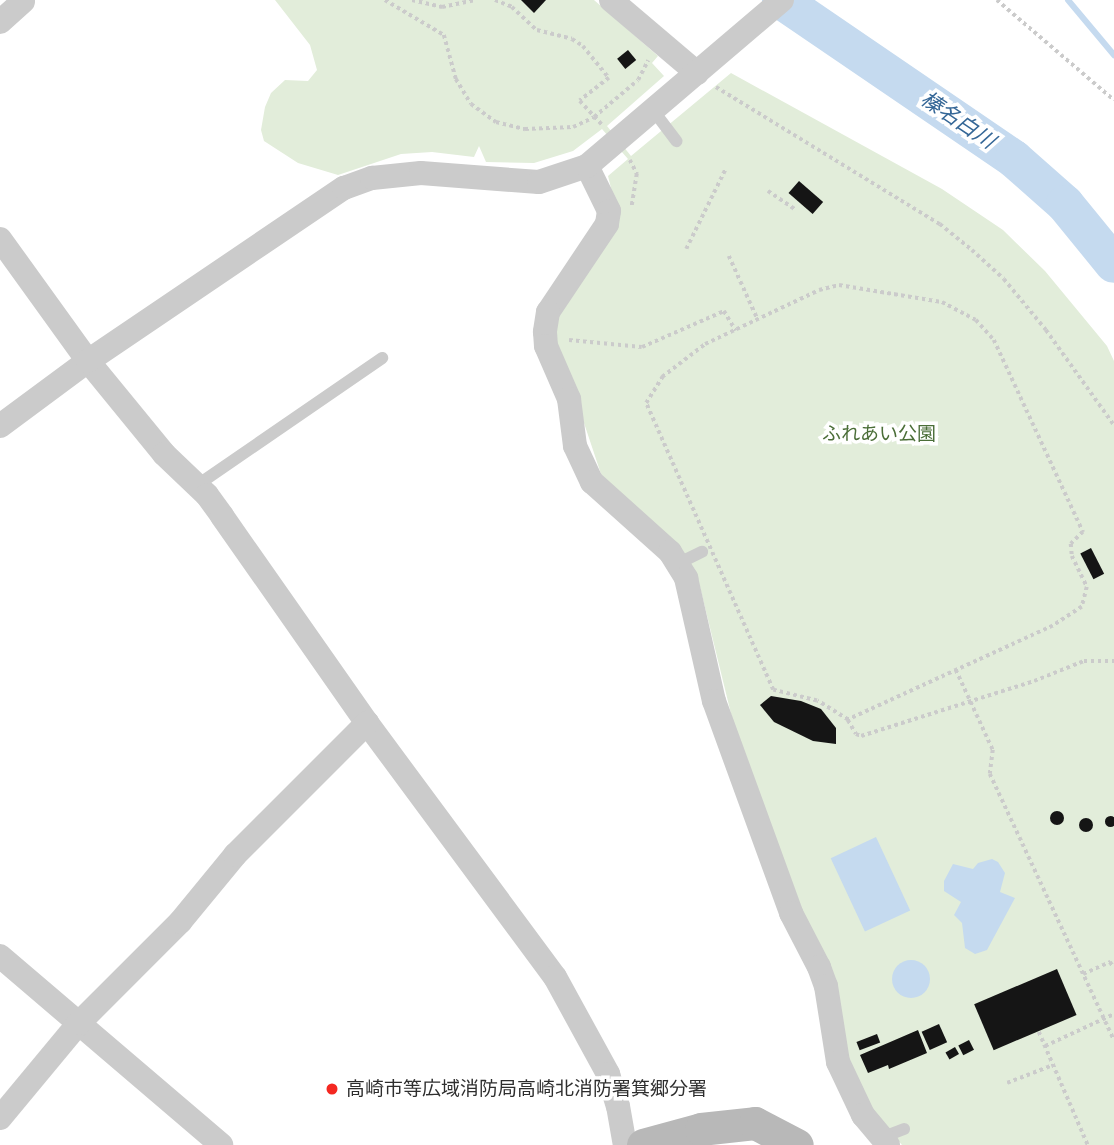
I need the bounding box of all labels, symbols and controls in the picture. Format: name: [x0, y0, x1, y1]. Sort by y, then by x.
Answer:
water label: 榛名白川: [916, 86, 1000, 154]
park label: ふれあい公園: [822, 423, 936, 445]
place label: 高崎市等広域消防局高崎北消防署箕郷分署: [346, 1078, 707, 1100]
marker: 高崎市等広域消防局高崎北消防署箕郷分署: [324, 1081, 340, 1097]

